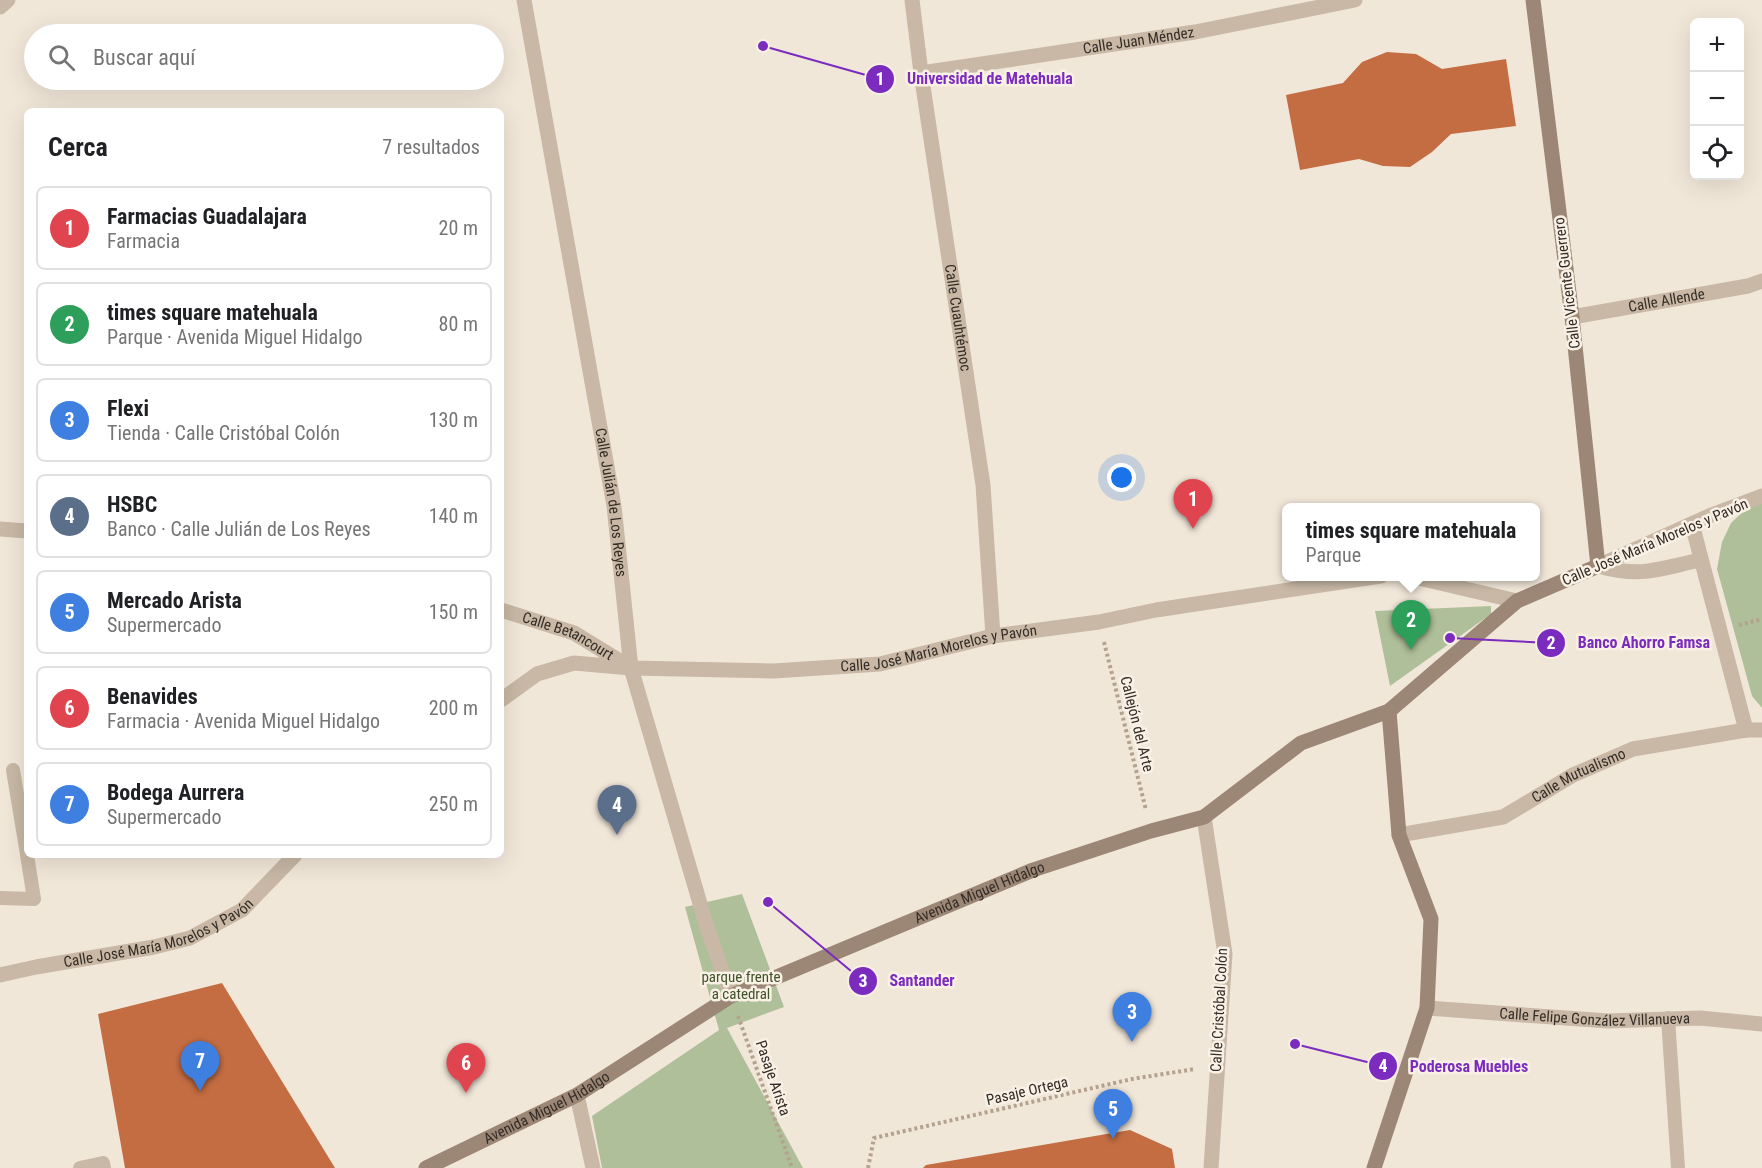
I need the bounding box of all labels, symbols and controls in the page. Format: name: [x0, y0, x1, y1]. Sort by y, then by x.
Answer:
map controls: [1690, 18, 1744, 180]
button: +: [1690, 18, 1744, 72]
street label: Calle Juan Méndez: [1082, 23, 1195, 58]
search box: [24, 24, 504, 90]
icon: search: [45, 41, 78, 74]
text: Buscar aquí: [93, 45, 196, 70]
callout: Universidad de Matehuala: [865, 62, 1085, 96]
text: 1: [875, 68, 885, 89]
text: Universidad de Matehuala: [907, 69, 1073, 88]
button: −: [1690, 72, 1744, 126]
button: locate: [1690, 126, 1744, 180]
text: Cerca: [48, 132, 108, 162]
text: 7 resultados: [382, 135, 480, 159]
text: Farmacias Guadalajara: [107, 204, 307, 229]
text: 1: [64, 216, 75, 240]
text: 20 m: [439, 216, 478, 240]
street label: Calle Vicente Guerrero: [1550, 216, 1584, 350]
text: Farmacia: [107, 229, 180, 253]
street label: Calle Cuauhtémoc: [941, 263, 975, 372]
street label: Calle Allende: [1627, 285, 1706, 316]
text: times square matehuala: [107, 300, 318, 325]
text: 2: [64, 312, 75, 336]
text: 80 m: [439, 312, 478, 336]
text: Parque · Avenida Miguel Hidalgo: [107, 325, 363, 349]
text: Flexi: [107, 396, 149, 421]
text: 3: [64, 408, 75, 432]
text: 130 m: [429, 408, 478, 432]
text: Tienda · Calle Cristóbal Colón: [107, 421, 340, 445]
street label: Calle Julián de Los Reyes: [591, 427, 630, 578]
your location: [1107, 463, 1136, 492]
pin: 1: [1174, 480, 1212, 529]
text: HSBC: [107, 492, 157, 517]
street label: Calle José María Morelos y Pavón: [1559, 495, 1751, 589]
popup: [1282, 503, 1540, 581]
text: 4: [64, 504, 75, 528]
text: 140 m: [429, 504, 478, 528]
text: Banco · Calle Julián de Los Reyes: [107, 517, 371, 541]
text: times square matehuala: [1306, 518, 1516, 543]
text: Parque: [1306, 543, 1361, 567]
text: Mercado Arista: [107, 588, 242, 613]
text: 5: [64, 600, 75, 624]
text: 150 m: [429, 600, 478, 624]
pin: 2: [1392, 600, 1430, 650]
street label: Calle Betancourt: [520, 608, 617, 664]
text: Supermercado: [107, 613, 222, 637]
street label: Calle José María Morelos y Pavón: [840, 621, 1038, 676]
callout: Banco Ahorro Famsa: [1536, 626, 1722, 660]
text: 2: [1546, 632, 1556, 653]
text: Banco Ahorro Famsa: [1578, 633, 1711, 652]
street label: Callejón del Arte: [1116, 674, 1158, 774]
text: Benavides: [107, 684, 198, 709]
text: 6: [64, 696, 75, 720]
text: 200 m: [429, 696, 478, 720]
text: Farmacia · Avenida Miguel Hidalgo: [107, 709, 380, 733]
street label: Calle Mutualismo: [1528, 744, 1628, 807]
text: Bodega Aurrera: [107, 780, 244, 805]
pin: 4: [598, 786, 636, 835]
text: 7: [64, 792, 75, 816]
text: 250 m: [429, 792, 478, 816]
text: Supermercado: [107, 805, 222, 829]
street label: Avenida Miguel Hidalgo: [912, 858, 1047, 928]
street label: Calle José María Morelos y Pavón: [62, 895, 257, 971]
street label: Calle Cristóbal Colón: [1207, 948, 1231, 1072]
callout: Santander: [848, 964, 967, 998]
park label: parque frente a catedral: [701, 968, 781, 1003]
text: 3: [858, 970, 868, 991]
text: Santander: [889, 971, 955, 990]
pin: 3: [1112, 992, 1152, 1042]
street label: Calle Felipe González Villanueva: [1499, 1004, 1690, 1030]
street label: Pasaje Arista: [752, 1038, 794, 1118]
pin: 7: [180, 1042, 220, 1091]
pin: 6: [446, 1044, 486, 1093]
callout: Poderosa Muebles: [1368, 1049, 1541, 1083]
text: 4: [1378, 1055, 1388, 1076]
text: Poderosa Muebles: [1410, 1057, 1528, 1076]
street label: Avenida Miguel Hidalgo: [481, 1067, 613, 1148]
street label: Pasaje Ortega: [984, 1073, 1070, 1109]
pin: 5: [1094, 1090, 1132, 1139]

